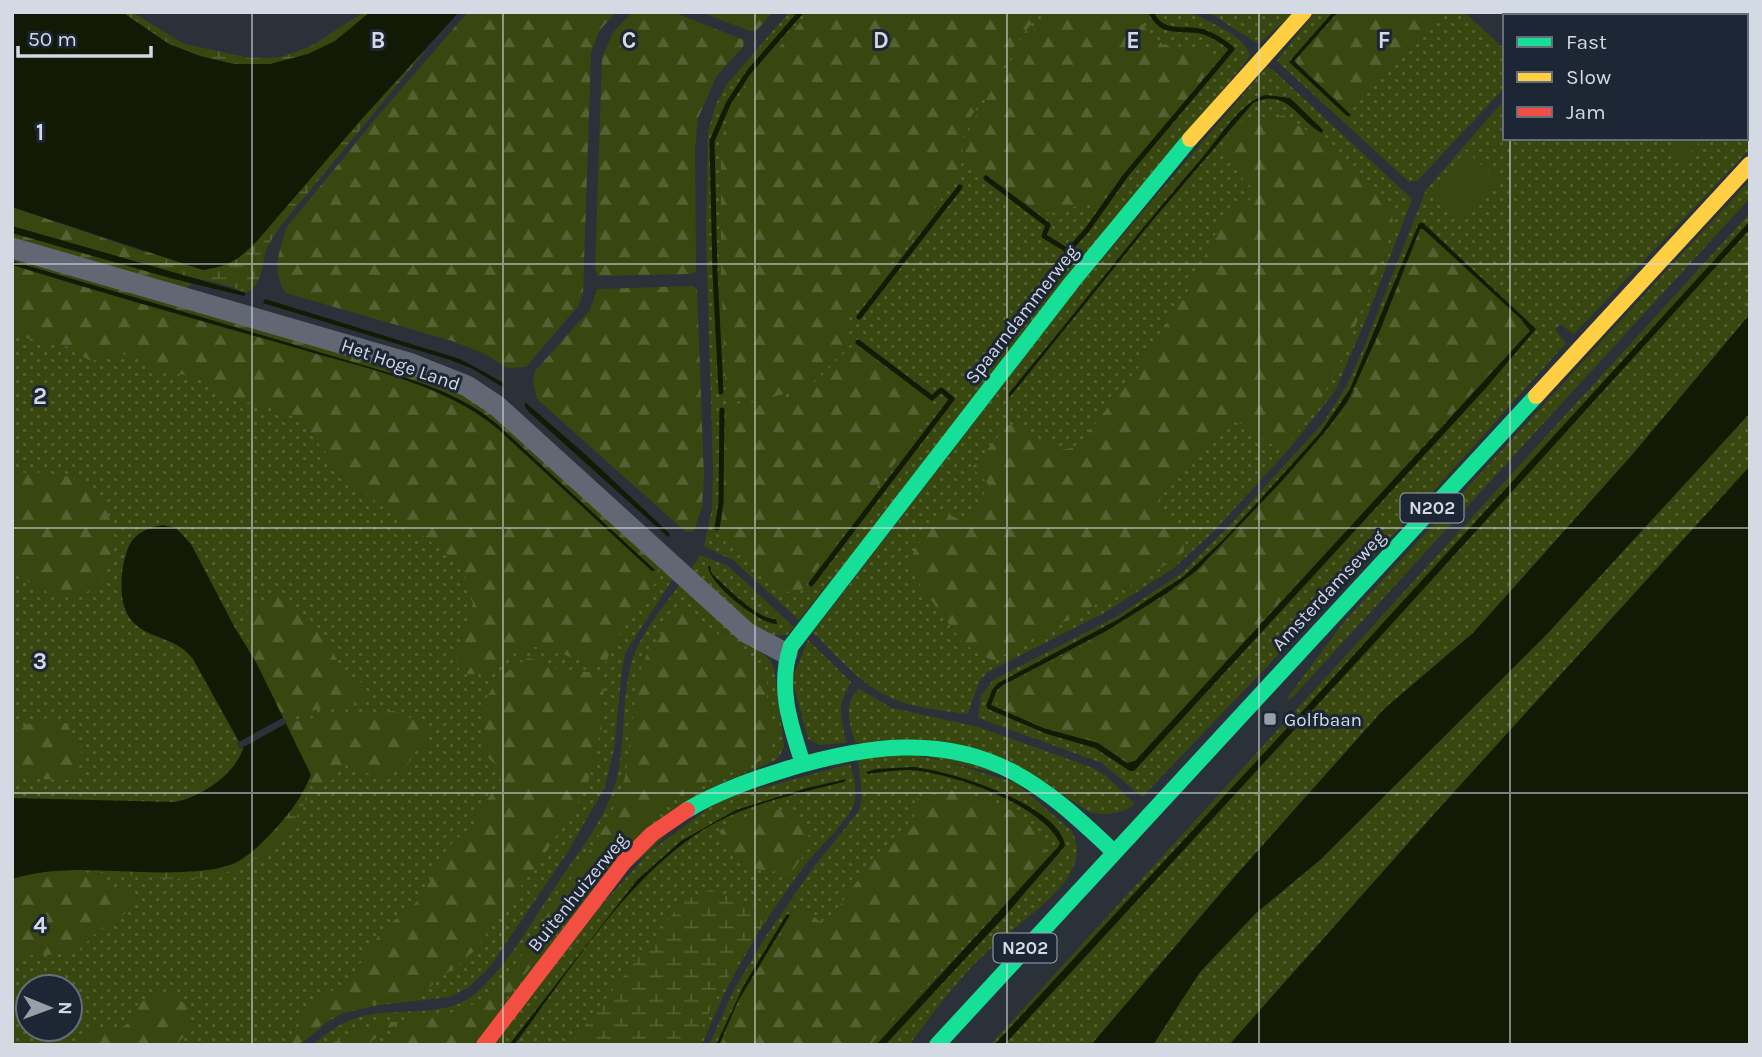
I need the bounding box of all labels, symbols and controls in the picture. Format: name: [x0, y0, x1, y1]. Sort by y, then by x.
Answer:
scale bar: [18, 14, 150, 58]
legend: [1503, 14, 1748, 140]
text: 50 m: [28, 27, 77, 51]
text: B: [371, 27, 385, 54]
text: C: [622, 27, 636, 54]
text: D: [873, 27, 889, 54]
text: E: [1126, 27, 1140, 54]
text: F: [1378, 27, 1390, 54]
text: Fast: [1566, 30, 1607, 54]
text: Slow: [1566, 65, 1611, 89]
text: Jam: [1566, 100, 1606, 124]
text: 1: [36, 119, 44, 146]
street label: Spaarndammerweg: [961, 241, 1083, 388]
street label: Het Hoge Land: [338, 334, 463, 396]
text: 2: [33, 383, 47, 410]
road number: N202: [1400, 494, 1464, 522]
street label: Amsterdamseweg: [1268, 526, 1390, 655]
text: 3: [33, 648, 47, 675]
place label: Golfbaan: [1284, 709, 1362, 731]
marker: Golfbaan: [1262, 711, 1278, 727]
street label: Buitenhuizerweg: [523, 829, 632, 956]
text: 4: [33, 912, 47, 939]
road number: N202: [993, 933, 1056, 962]
north arrow: [14, 973, 84, 1043]
text: N: [54, 1001, 76, 1015]

